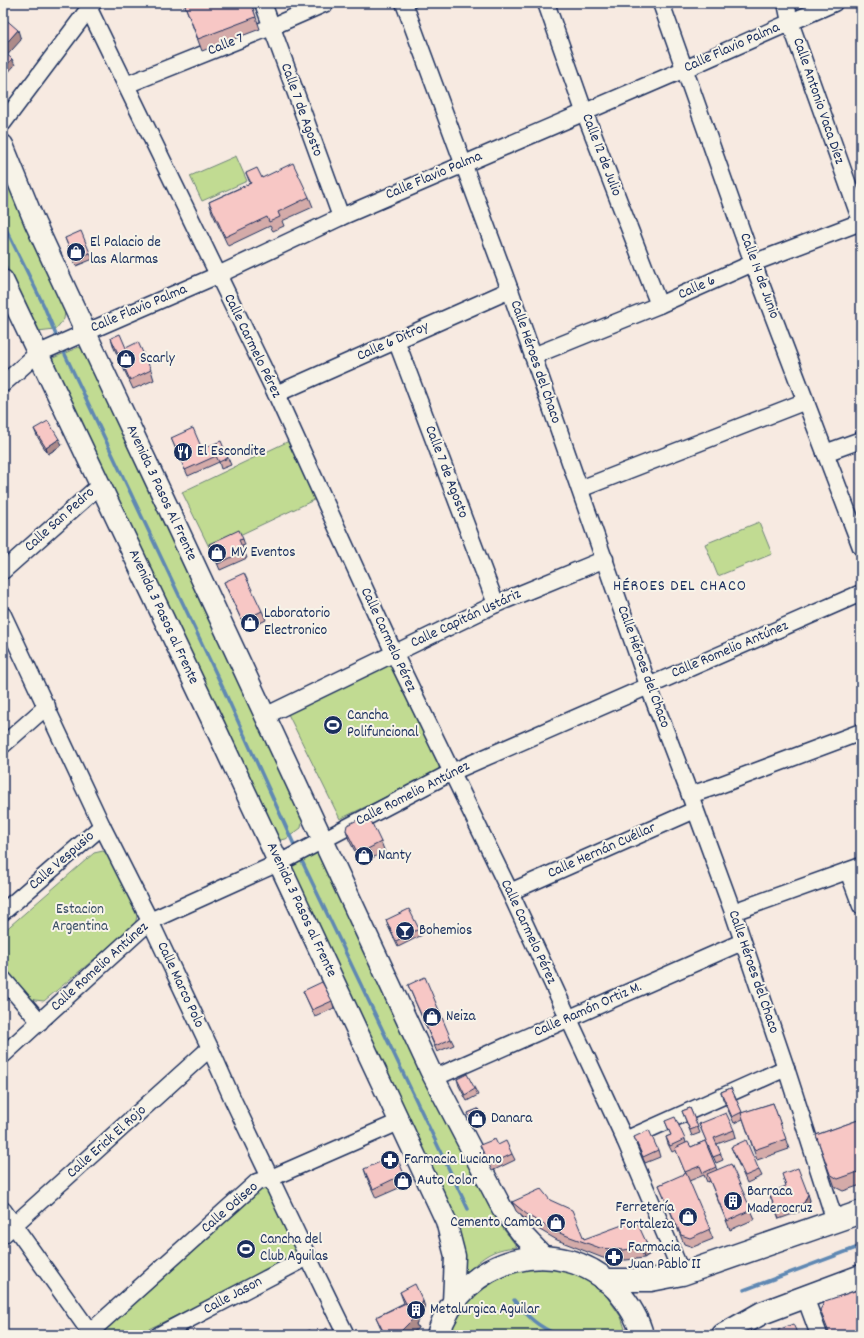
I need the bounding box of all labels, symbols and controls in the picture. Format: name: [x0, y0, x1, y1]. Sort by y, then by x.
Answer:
street label: Calle Flavio Palma: [681, 17, 784, 79]
street label: Calle 7: [205, 28, 248, 62]
street label: Calle Antonio Vaca Díez: [786, 35, 850, 167]
street label: Calle 7 de Agosto: [274, 60, 328, 160]
street label: Calle 12 de Julio: [575, 110, 627, 200]
street label: Calle Flavio Palma: [382, 145, 486, 206]
street label: Calle 14 de Junio: [733, 230, 785, 322]
place label: El Palacio de las Alarmas: [90, 232, 161, 271]
shop icon: El Palacio de las Alarmas: [65, 241, 87, 263]
street label: Calle 6: [675, 270, 719, 306]
street label: Calle Flavio Palma: [87, 278, 191, 339]
street label: Calle Carmelo Pérez: [217, 290, 287, 402]
street label: Calle Héroes del Chaco: [504, 297, 567, 427]
street label: Calle 6 Ditroy: [353, 316, 433, 368]
shop icon: Scarly: [115, 348, 137, 370]
place label: Scarly: [140, 348, 176, 370]
street label: Avenida 3 Pasos Al Frente: [120, 421, 202, 565]
street label: Calle 7 de Agosto: [418, 422, 474, 522]
restaurant icon: El Escondite: [172, 441, 194, 463]
place label: El Escondite: [197, 441, 266, 463]
street label: Calle San Pedro: [20, 482, 100, 558]
shop icon: MV Eventos: [206, 542, 228, 564]
place label: MV Eventos: [231, 542, 296, 564]
street label: Avenida 3 Pasos al Frente: [122, 546, 204, 689]
district label: HÉROES DEL CHACO: [613, 575, 747, 598]
street label: Calle Carmelo Pérez: [354, 584, 422, 696]
street label: Calle Capitán Ustáriz: [407, 584, 525, 654]
place label: Laboratorio Electronico: [264, 603, 330, 642]
street label: Calle Héroes del Chaco: [611, 603, 676, 732]
shop icon: Laboratorio Electronico: [239, 612, 261, 634]
street label: Calle Romelio Antúnez: [668, 615, 792, 685]
place label: Cancha Polifuncional: [347, 705, 419, 744]
sports icon: Cancha Polifuncional: [322, 714, 344, 736]
street label: Calle Romelio Antúnez: [352, 756, 474, 832]
street label: Calle Hernán Cuéllar: [544, 817, 660, 885]
street label: Calle Vespusio: [24, 826, 100, 896]
street label: Avenida 3 Pasos al Frente: [260, 839, 342, 982]
shop icon: Nanty: [353, 845, 375, 867]
place label: Nanty: [378, 845, 412, 867]
street label: Calle Carmelo Pérez: [494, 876, 562, 988]
park label: Estacion Argentina: [52, 899, 109, 938]
street label: Calle Héroes del Chaco: [722, 907, 785, 1037]
street label: Calle Romelio Antúnez: [46, 917, 154, 1017]
bar icon: Bohemios: [394, 920, 416, 942]
place label: Bohemios: [419, 920, 472, 942]
street label: Calle Marco Polo: [150, 938, 210, 1032]
street label: Calle Ramón Ortiz M.: [530, 976, 646, 1044]
shop icon: Neiza: [421, 1006, 443, 1028]
place label: Neiza: [446, 1006, 476, 1028]
street label: Calle Erick El Rojo: [62, 1100, 152, 1184]
shop icon: Danara: [466, 1108, 488, 1130]
place label: Danara: [491, 1108, 533, 1130]
pharmacy icon: Farmacia Luciano: [379, 1149, 401, 1171]
place label: Farmacia Luciano: [404, 1149, 502, 1171]
shop icon: Auto Color: [392, 1170, 414, 1192]
place label: Auto Color: [417, 1170, 478, 1192]
street label: Calle Odiseo: [197, 1177, 264, 1239]
place label: Barraca Maderocruz: [747, 1181, 813, 1220]
building icon: Barraca Maderocruz: [722, 1190, 744, 1212]
place label: Ferretería Fortaleza: [615, 1197, 675, 1236]
shop icon: Ferretería Fortaleza: [677, 1206, 699, 1228]
place label: Cemento Camba: [450, 1212, 543, 1234]
shop icon: Cemento Camba: [545, 1212, 567, 1234]
place label: Cancha del Club Aguilas: [260, 1229, 328, 1268]
place label: Farmacia Juan Pablo II: [628, 1237, 701, 1276]
sports icon: Cancha del Club Aguilas: [235, 1238, 257, 1260]
pharmacy icon: Farmacia Juan Pablo II: [603, 1246, 625, 1268]
street label: Calle Jason: [200, 1271, 266, 1321]
building icon: Metalurgica Aguilar: [405, 1299, 427, 1321]
place label: Metalurgica Aguilar: [430, 1299, 540, 1321]

